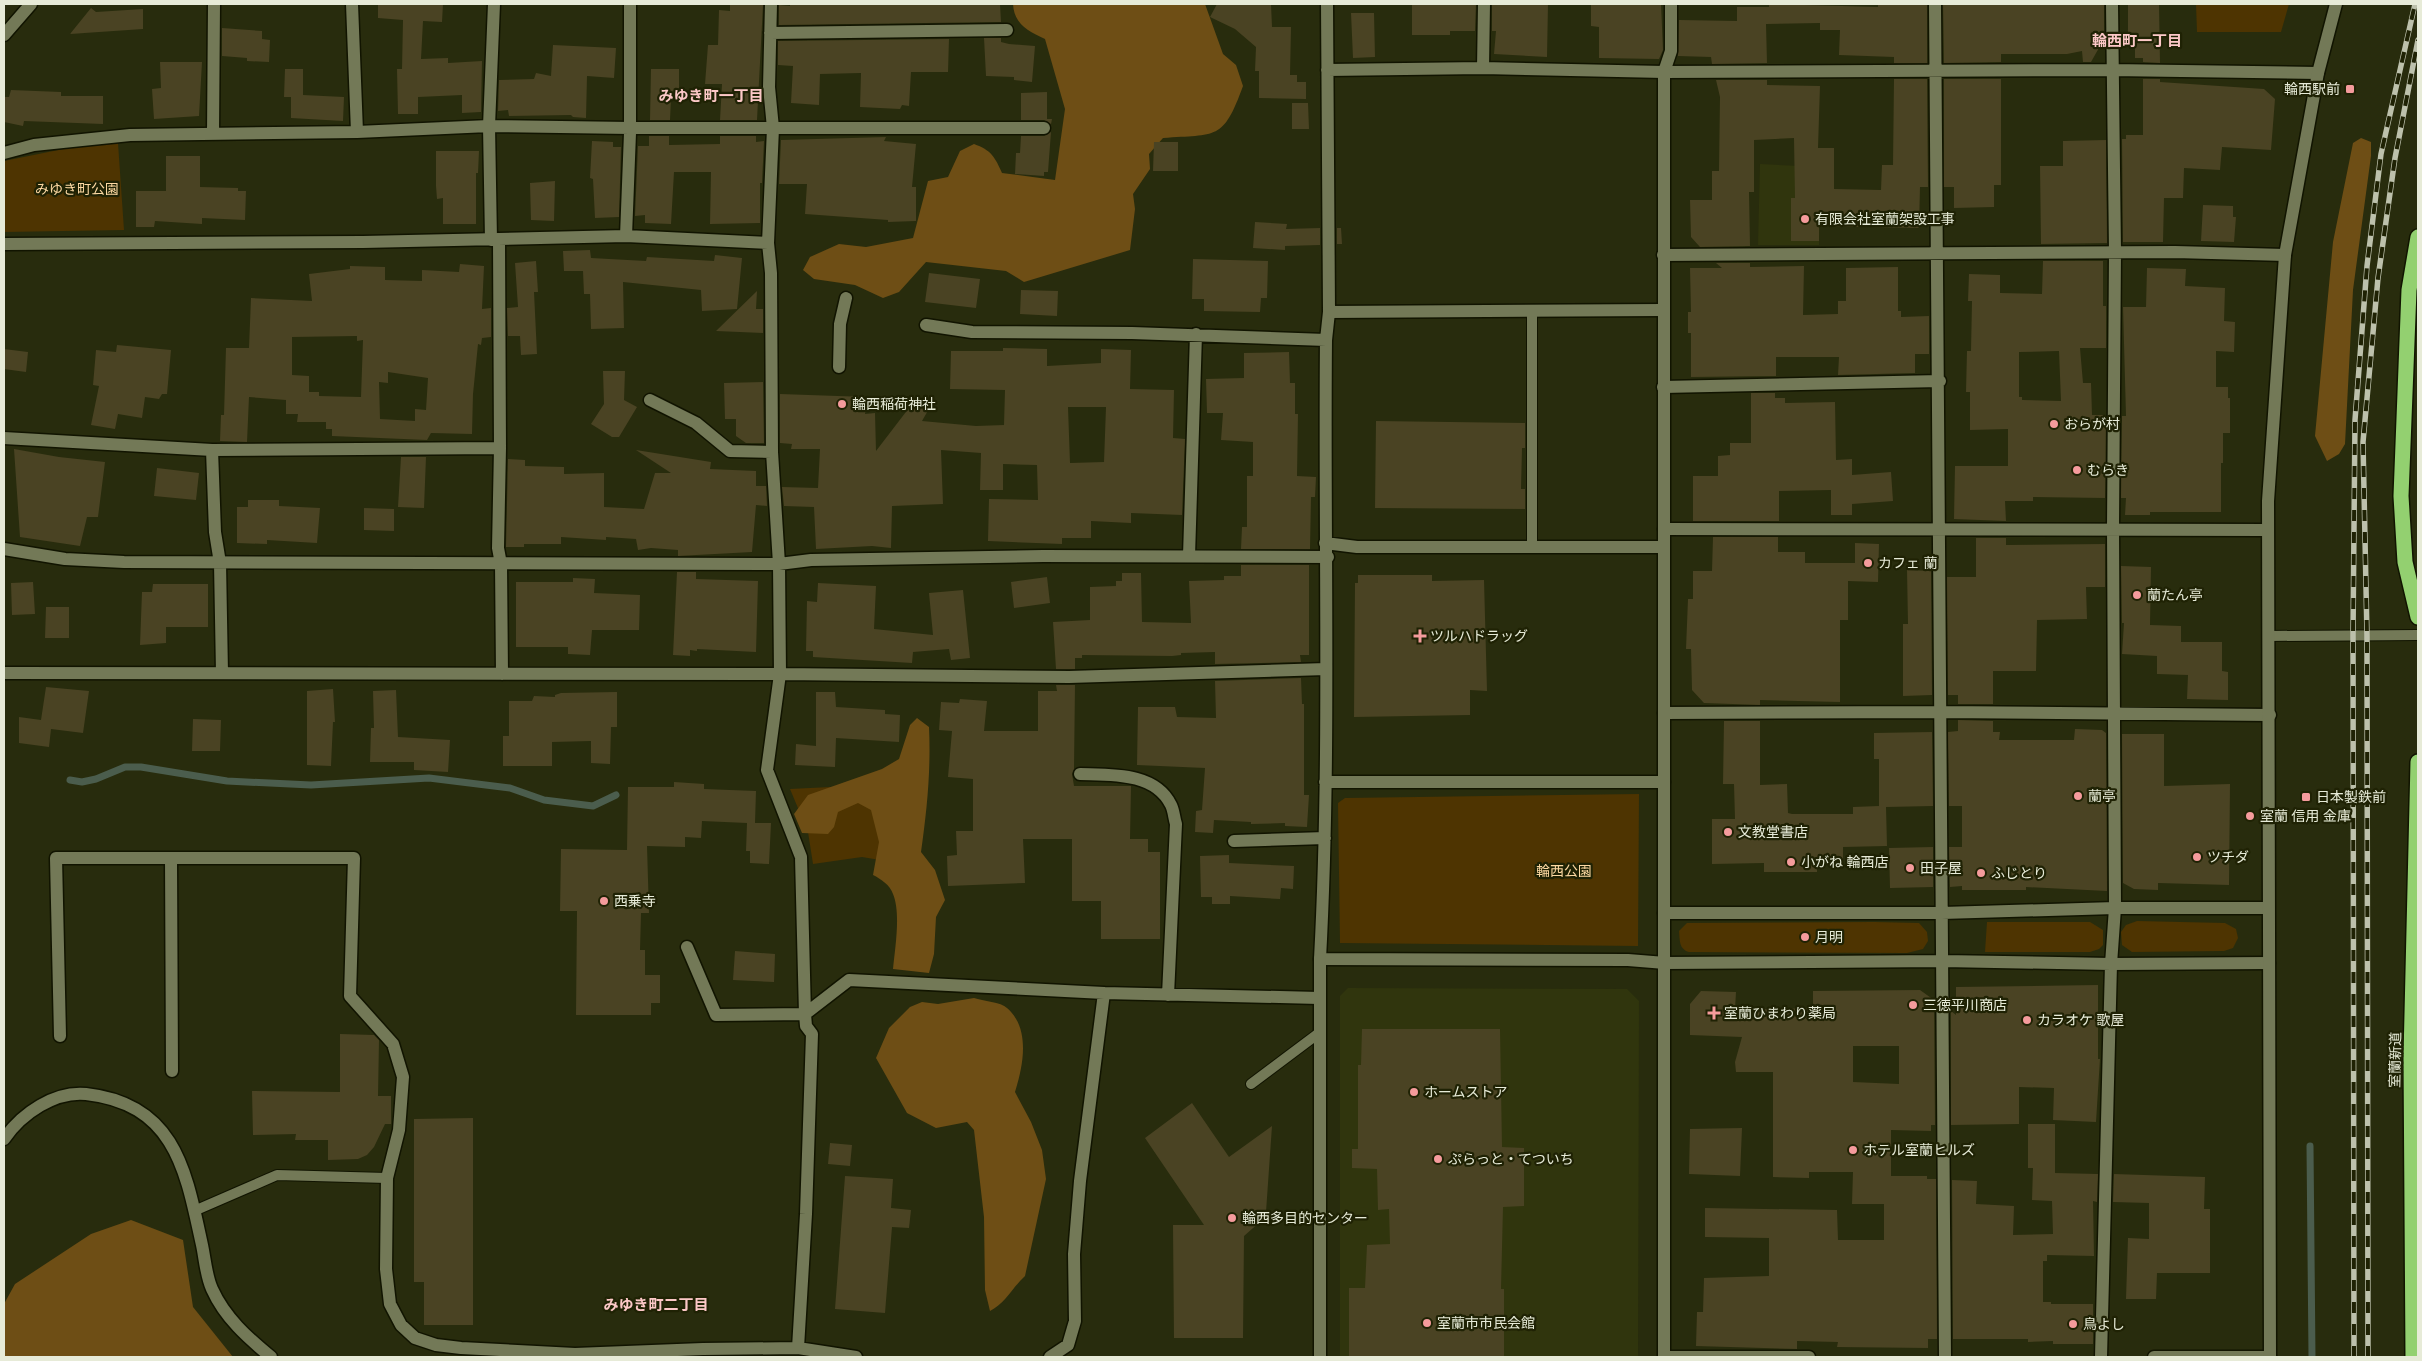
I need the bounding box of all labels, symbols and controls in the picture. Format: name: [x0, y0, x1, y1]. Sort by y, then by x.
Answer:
district label: 輪西町一丁目: [2092, 32, 2182, 50]
place label: 輪西駅前: [2284, 81, 2340, 97]
marker: 輪西駅前: [2344, 83, 2356, 95]
district label: みゆき町一丁目: [658, 87, 764, 105]
park label: みゆき町公園: [35, 181, 119, 197]
place label: 有限会社室蘭架設工事: [1815, 211, 1955, 227]
marker: 有限会社室蘭架設工事: [1799, 213, 1811, 225]
place label: 輪西稲荷神社: [852, 396, 936, 412]
marker: 輪西稲荷神社: [836, 398, 848, 410]
place label: おらが村: [2064, 416, 2120, 432]
marker: おらが村: [2048, 418, 2060, 430]
place label: むらき: [2087, 462, 2129, 478]
marker: むらき: [2071, 464, 2083, 476]
place label: カフェ 蘭: [1878, 555, 1937, 571]
marker: カフェ 蘭: [1862, 557, 1874, 569]
place label: 蘭たん亭: [2147, 587, 2203, 603]
marker: 蘭たん亭: [2131, 589, 2143, 601]
place label: ツルハドラッグ: [1430, 628, 1528, 644]
marker: ツルハドラッグ: [1414, 630, 1426, 642]
place label: 蘭亭: [2088, 788, 2116, 804]
place label: 日本製鉄前: [2316, 789, 2386, 805]
marker: 蘭亭: [2072, 790, 2084, 802]
marker: 日本製鉄前: [2300, 791, 2312, 803]
place label: 室蘭 信用 金庫: [2260, 808, 2351, 824]
marker: 室蘭 信用 金庫: [2244, 810, 2256, 822]
place label: 文教堂書店: [1738, 824, 1808, 840]
marker: 文教堂書店: [1722, 826, 1734, 838]
place label: ツチダ: [2207, 849, 2249, 865]
marker: ツチダ: [2191, 851, 2203, 863]
place label: 小がね 輪西店: [1801, 854, 1888, 870]
marker: 小がね 輪西店: [1785, 856, 1797, 868]
place label: 田子屋: [1920, 860, 1962, 876]
marker: 田子屋: [1904, 862, 1916, 874]
park label: 輪西公園: [1536, 863, 1592, 879]
place label: ふじとり: [1991, 865, 2047, 881]
marker: ふじとり: [1975, 867, 1987, 879]
place label: 西乗寺: [614, 893, 656, 909]
marker: 西乗寺: [598, 895, 610, 907]
place label: 月明: [1815, 929, 1843, 945]
marker: 月明: [1799, 931, 1811, 943]
place label: 三徳平川商店: [1923, 997, 2007, 1013]
marker: 三徳平川商店: [1907, 999, 1919, 1011]
place label: 室蘭ひまわり薬局: [1724, 1005, 1836, 1021]
marker: 室蘭ひまわり薬局: [1708, 1007, 1720, 1019]
place label: カラオケ 歌屋: [2037, 1012, 2124, 1028]
marker: カラオケ 歌屋: [2021, 1014, 2033, 1026]
street label: 室蘭新道: [2387, 1032, 2403, 1088]
place label: ホームストア: [1424, 1084, 1508, 1100]
marker: ホームストア: [1408, 1086, 1420, 1098]
place label: ホテル室蘭ヒルズ: [1863, 1142, 1975, 1158]
marker: ホテル室蘭ヒルズ: [1847, 1144, 1859, 1156]
place label: ぷらっと・てついち: [1448, 1151, 1574, 1167]
marker: ぷらっと・てついち: [1432, 1153, 1444, 1165]
place label: 輪西多目的センター: [1242, 1210, 1368, 1226]
marker: 輪西多目的センター: [1226, 1212, 1238, 1224]
district label: みゆき町二丁目: [603, 1296, 709, 1314]
place label: 室蘭市市民会館: [1437, 1315, 1535, 1331]
place label: 鳥よし: [2083, 1316, 2125, 1332]
marker: 室蘭市市民会館: [1421, 1317, 1433, 1329]
marker: 鳥よし: [2067, 1318, 2079, 1330]

